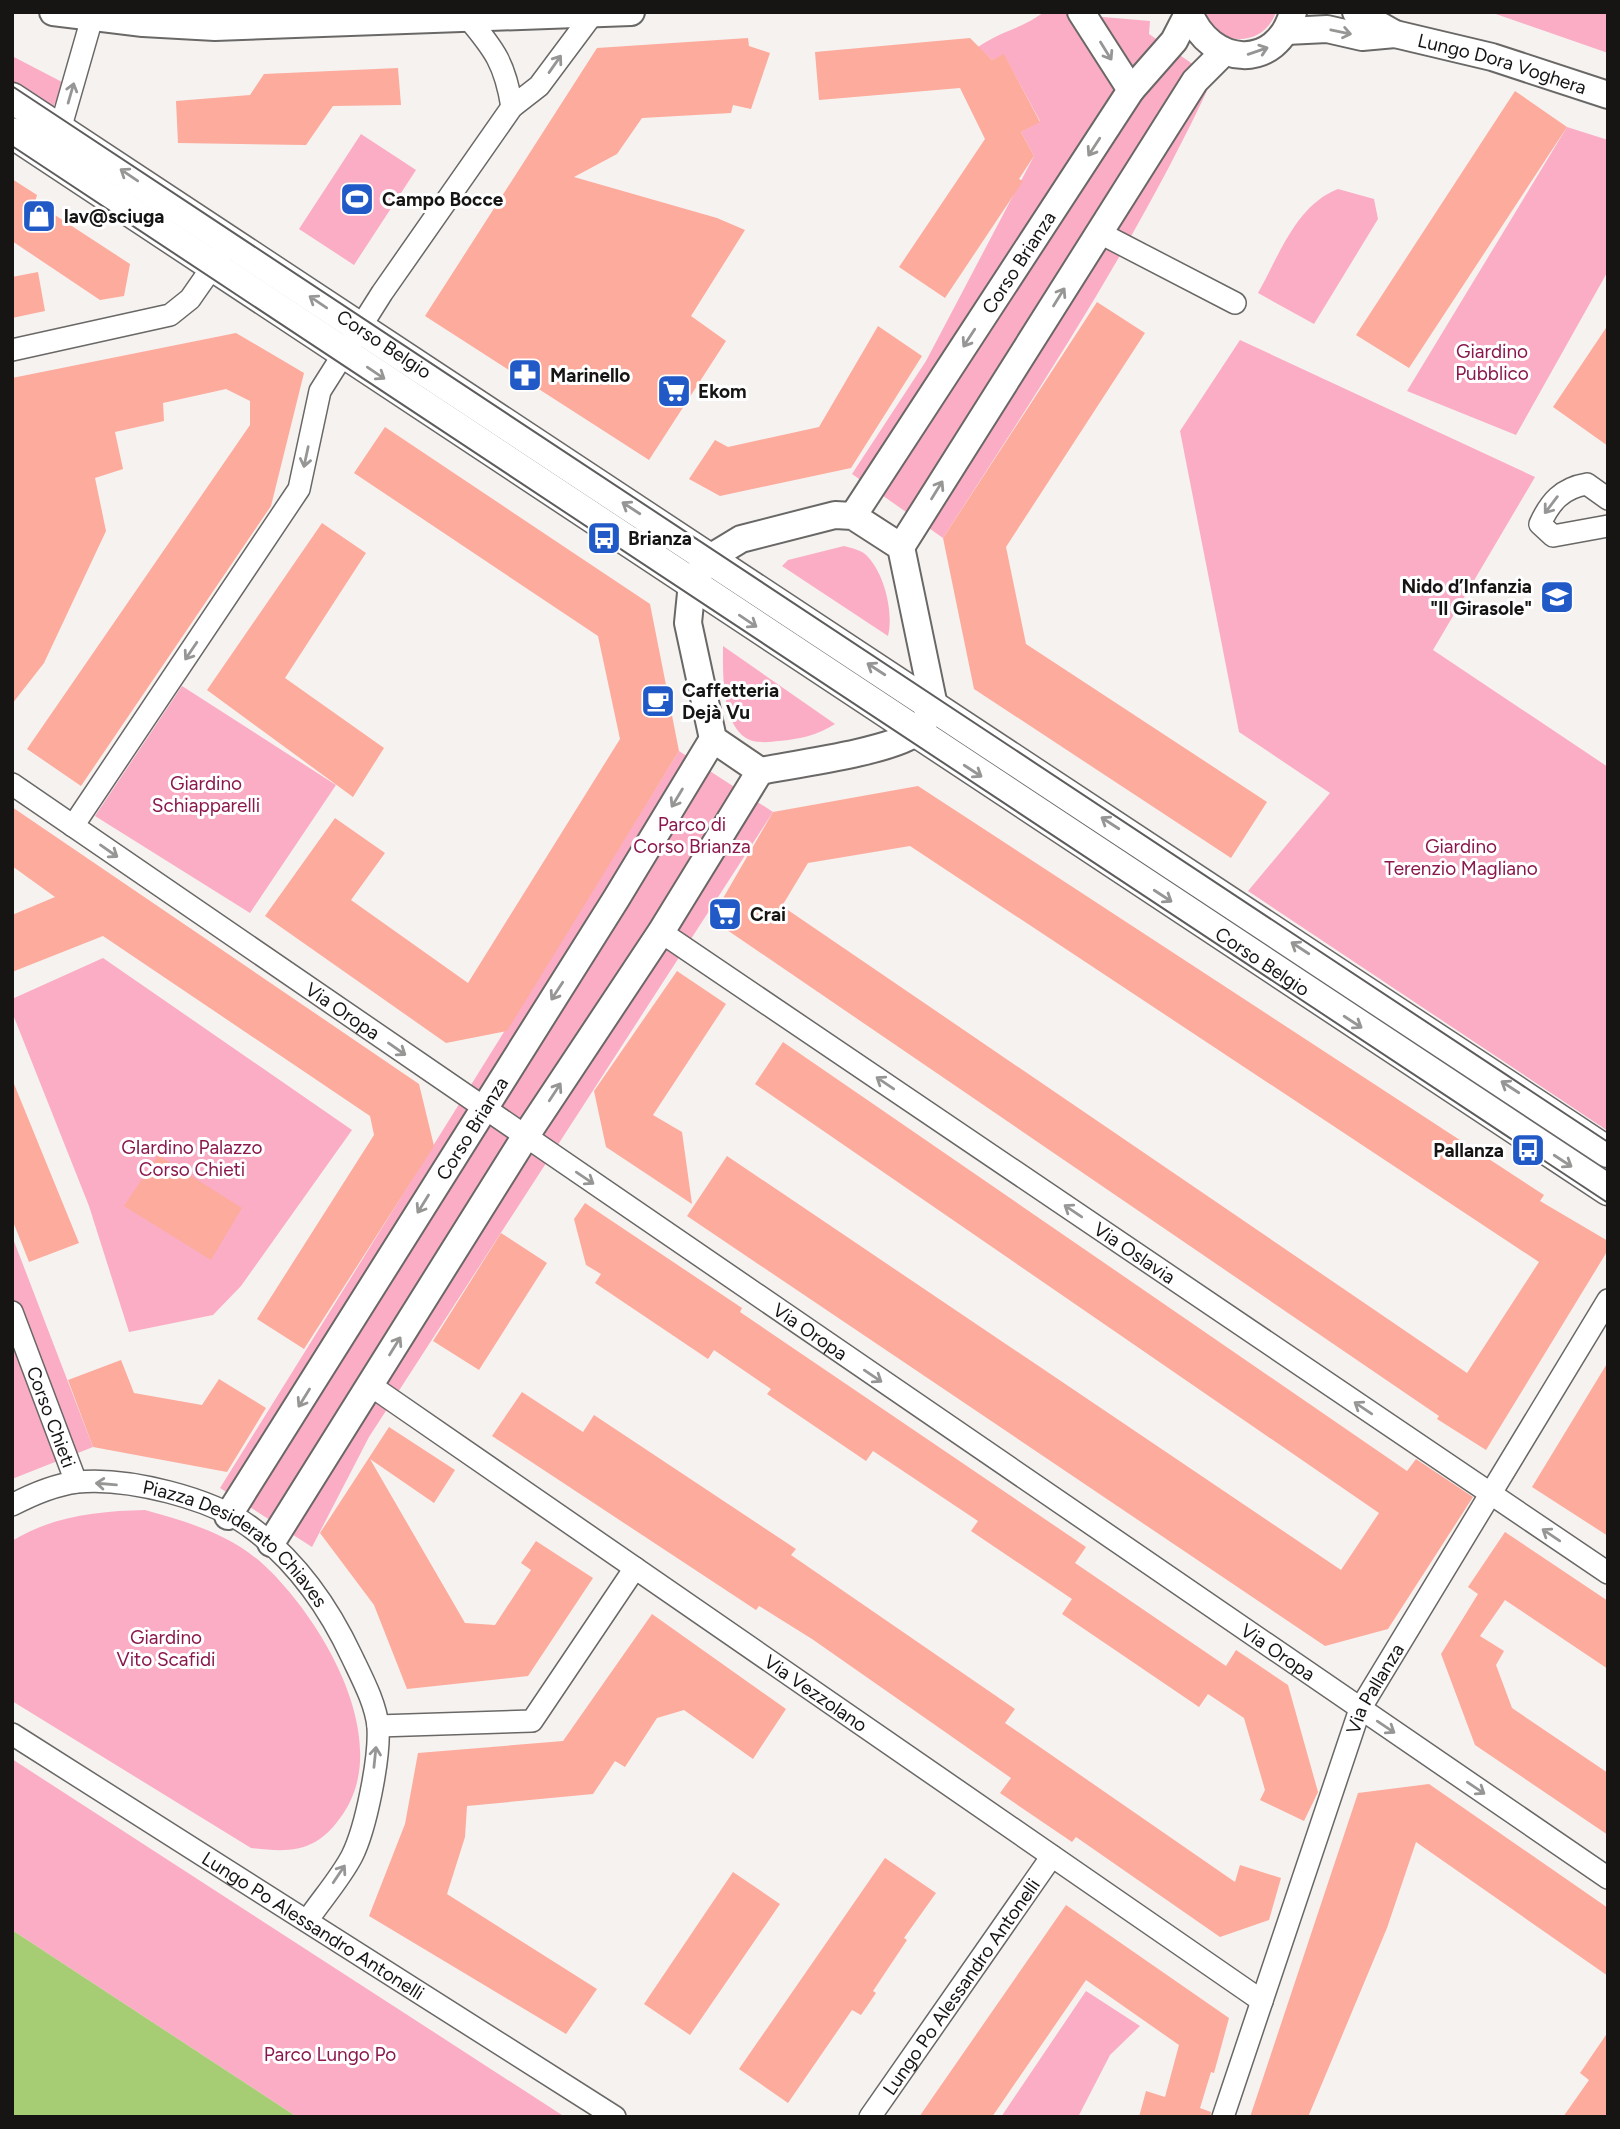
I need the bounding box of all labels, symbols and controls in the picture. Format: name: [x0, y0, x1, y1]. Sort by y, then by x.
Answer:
one-way arrow: [1329, 25, 1352, 39]
street label: Lungo Dora Voghera: [1415, 29, 1589, 99]
one-way arrow: [1100, 41, 1114, 61]
one-way arrow: [1247, 44, 1268, 56]
one-way arrow: [547, 55, 562, 74]
one-way arrow: [66, 83, 79, 105]
one-way arrow: [1087, 137, 1101, 157]
one-way arrow: [120, 168, 139, 183]
sports icon: Campo Bocce: [338, 180, 376, 218]
place label: Campo Bocce: [382, 188, 504, 211]
shop icon: lav@sciuga: [20, 197, 58, 235]
place label: lav@sciuga: [64, 205, 165, 228]
street label: Corso Brianza: [977, 207, 1061, 318]
one-way arrow: [1052, 288, 1066, 308]
one-way arrow: [309, 294, 328, 309]
street label: Corso Belgio: [332, 305, 436, 384]
one-way arrow: [962, 327, 976, 347]
park label: Giardino Pubblico: [1455, 340, 1529, 385]
pharmacy icon: Marinello: [506, 356, 544, 394]
place label: Marinello: [550, 364, 630, 387]
one-way arrow: [365, 367, 385, 381]
supermarket icon: Ekom: [655, 372, 693, 410]
place label: Ekom: [698, 380, 747, 403]
one-way arrow: [299, 445, 312, 468]
one-way arrow: [931, 480, 945, 500]
one-way arrow: [1544, 495, 1559, 514]
one-way arrow: [621, 501, 641, 515]
bus stop icon: Brianza: [585, 519, 623, 557]
place label: Brianza: [628, 527, 692, 550]
place label: Nido d’Infanzia "Il Girasole": [1401, 575, 1532, 620]
school or university icon: Nido d’Infanzia "Il Girasole": [1538, 578, 1576, 616]
one-way arrow: [738, 614, 758, 628]
one-way arrow: [183, 641, 198, 660]
one-way arrow: [867, 662, 887, 676]
place label: Caffetteria Dejà Vu: [682, 679, 779, 724]
cafe icon: Caffetteria Dejà Vu: [639, 682, 677, 720]
one-way arrow: [963, 763, 982, 778]
park label: Giardino Schiapparelli: [152, 772, 260, 817]
one-way arrow: [670, 787, 684, 807]
park label: Parco di Corso Brianza: [633, 813, 751, 858]
one-way arrow: [1101, 815, 1120, 830]
park label: Giardino Terenzio Magliano: [1384, 835, 1538, 880]
one-way arrow: [99, 844, 118, 858]
one-way arrow: [1153, 889, 1172, 903]
supermarket icon: Crai: [706, 895, 744, 933]
place label: Crai: [750, 903, 786, 926]
street label: Corso Belgio: [1211, 922, 1314, 1001]
one-way arrow: [1291, 941, 1310, 955]
street label: Via Oropa: [301, 978, 384, 1045]
one-way arrow: [550, 981, 565, 1000]
one-way arrow: [1342, 1015, 1362, 1029]
one-way arrow: [387, 1042, 406, 1056]
street label: Corso Brianza: [431, 1073, 513, 1184]
one-way arrow: [876, 1076, 895, 1091]
one-way arrow: [1501, 1080, 1520, 1094]
one-way arrow: [548, 1083, 563, 1102]
bus stop icon: Pallanza: [1509, 1131, 1547, 1169]
park label: GIardino Palazzo Corso Chieti: [121, 1136, 263, 1181]
place label: Pallanza: [1433, 1139, 1504, 1162]
one-way arrow: [1552, 1154, 1572, 1168]
one-way arrow: [574, 1171, 594, 1185]
one-way arrow: [415, 1194, 429, 1214]
one-way arrow: [1064, 1204, 1083, 1218]
street label: Via Oslavia: [1089, 1217, 1180, 1289]
street label: Via Oropa: [769, 1298, 852, 1365]
one-way arrow: [388, 1337, 402, 1357]
street label: Corso Chieti: [21, 1363, 81, 1471]
one-way arrow: [863, 1369, 882, 1383]
one-way arrow: [296, 1387, 310, 1407]
one-way arrow: [1353, 1401, 1373, 1415]
street label: Piazza Desiderato Chiaves: [141, 1475, 332, 1612]
one-way arrow: [96, 1477, 118, 1490]
one-way arrow: [1542, 1528, 1561, 1542]
street label: Via Oropa: [1236, 1619, 1319, 1686]
park label: Giardino Vito Scafidi: [116, 1626, 216, 1671]
street label: Via Pallanza: [1341, 1639, 1409, 1737]
street label: Via Vezzolano: [760, 1650, 872, 1737]
one-way arrow: [1376, 1720, 1395, 1734]
one-way arrow: [368, 1746, 381, 1768]
one-way arrow: [1466, 1781, 1485, 1795]
street label: Lungo Po Alessandro Antonelli: [198, 1847, 428, 2005]
one-way arrow: [332, 1865, 346, 1884]
street label: Lungo Po Alessandro Antonelli: [878, 1874, 1045, 2100]
park label: Parco Lungo Po: [264, 2043, 396, 2066]

